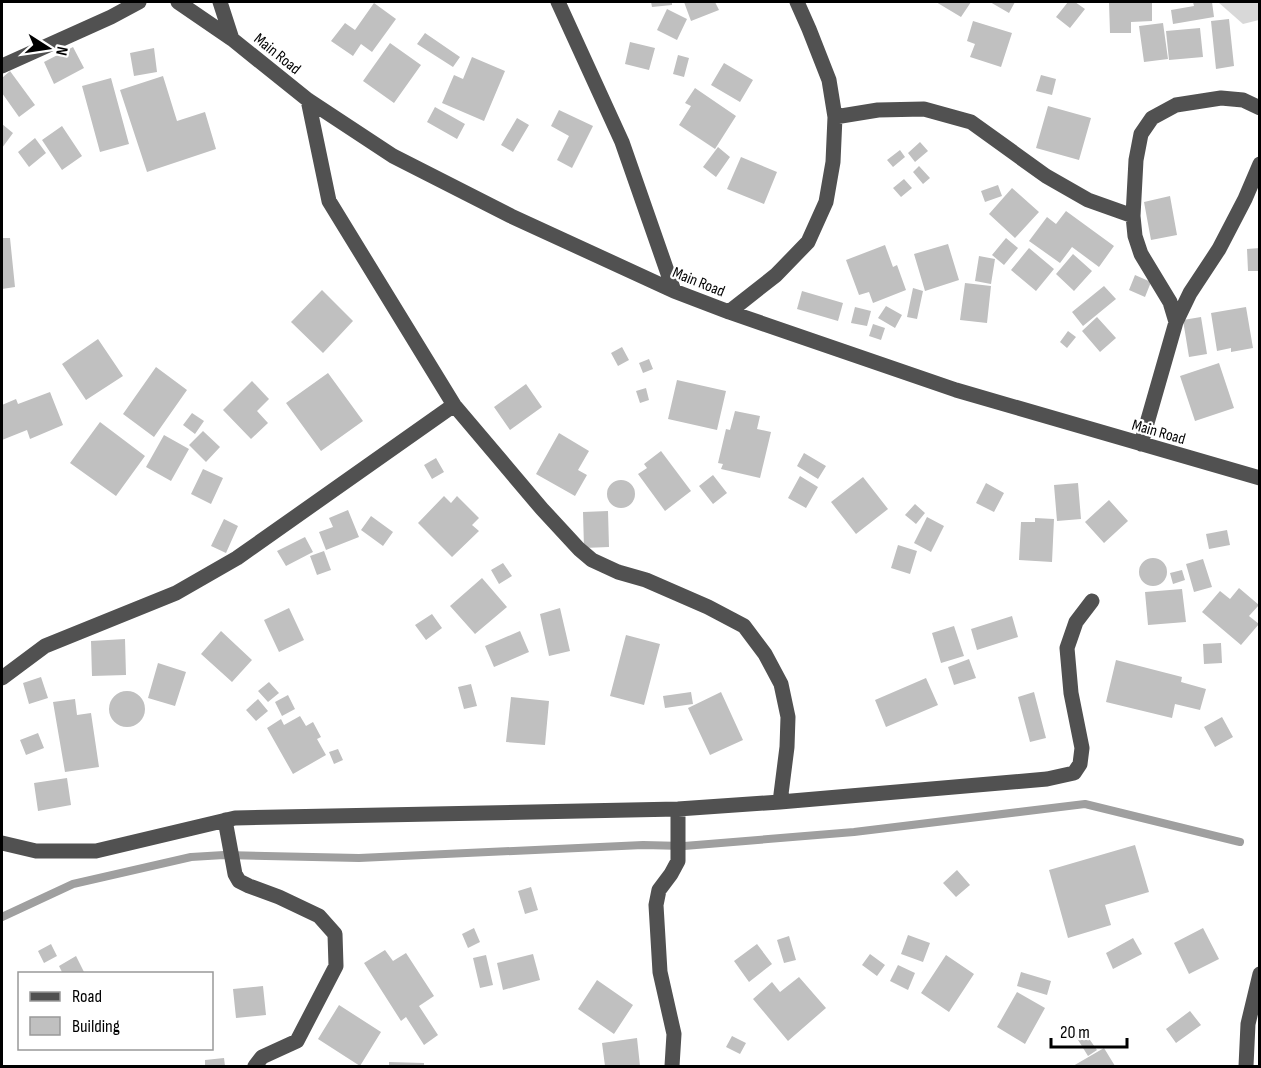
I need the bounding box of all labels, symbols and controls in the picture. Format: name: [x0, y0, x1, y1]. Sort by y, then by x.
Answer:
north arrow: [18, 18, 78, 78]
street label: Main Road: [250, 30, 304, 79]
text: N: [51, 45, 71, 57]
street label: Main Road: [670, 263, 727, 301]
street label: Main Road: [1130, 416, 1187, 449]
legend: [18, 972, 213, 1050]
text: Road: [72, 986, 102, 1007]
scale bar: [1051, 1011, 1128, 1049]
text: Building: [72, 1016, 120, 1037]
text: 20 m: [1060, 1022, 1090, 1043]

